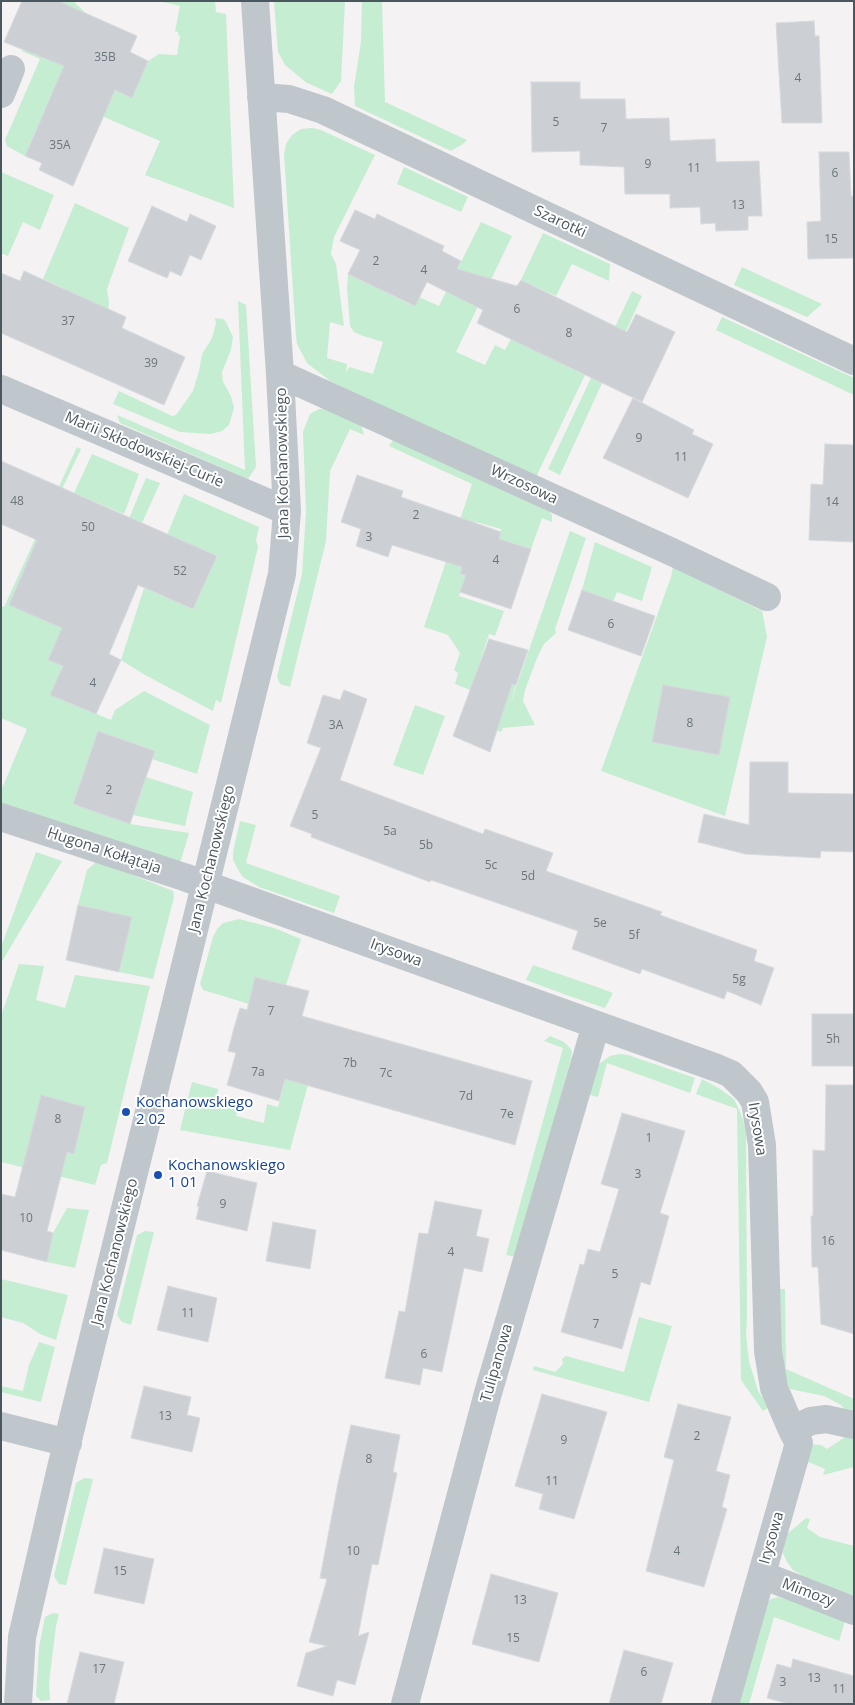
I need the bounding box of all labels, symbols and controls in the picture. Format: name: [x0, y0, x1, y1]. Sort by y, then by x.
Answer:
house number: 35B: [94, 51, 116, 65]
house number: 4: [795, 72, 801, 86]
house number: 5: [553, 116, 559, 130]
house number: 7: [601, 122, 607, 136]
house number: 35A: [49, 139, 71, 153]
house number: 9: [645, 158, 651, 172]
house number: 11: [687, 162, 701, 176]
house number: 6: [832, 167, 838, 181]
house number: 13: [731, 199, 745, 213]
street label: Szarotki: [531, 202, 589, 242]
house number: 15: [824, 233, 838, 247]
house number: 2: [373, 255, 379, 269]
house number: 4: [421, 264, 427, 278]
house number: 6: [514, 303, 520, 317]
house number: 37: [61, 315, 75, 329]
house number: 8: [566, 327, 572, 341]
house number: 39: [144, 357, 158, 371]
street label: Jana Kochanowskiego: [273, 387, 293, 539]
street label: Marii Skłodowskiej-Curie: [62, 408, 226, 492]
house number: 9: [636, 432, 642, 446]
house number: 11: [674, 451, 688, 465]
street label: Wrzosowa: [487, 462, 561, 508]
house number: 48: [10, 495, 24, 509]
house number: 14: [825, 496, 839, 510]
house number: 2: [413, 509, 419, 523]
house number: 50: [81, 521, 95, 535]
house number: 3: [366, 531, 372, 545]
house number: 4: [493, 554, 499, 568]
house number: 52: [173, 565, 187, 579]
house number: 6: [608, 618, 614, 632]
house number: 4: [90, 677, 96, 691]
house number: 8: [687, 717, 693, 731]
house number: 3A: [329, 719, 343, 733]
house number: 2: [106, 784, 112, 798]
street label: Jana Kochanowskiego: [185, 784, 239, 934]
house number: 5: [312, 809, 318, 823]
street label: Hugona Kołłątaja: [45, 824, 163, 878]
house number: 5a: [383, 825, 397, 839]
house number: 5b: [419, 839, 433, 853]
house number: 5c: [485, 859, 497, 873]
house number: 5d: [521, 870, 535, 884]
house number: 5e: [593, 917, 607, 931]
house number: 5f: [629, 929, 639, 943]
street label: Irysowa: [368, 935, 424, 971]
house number: 5g: [732, 973, 746, 987]
house number: 7: [268, 1005, 274, 1019]
house number: 5h: [826, 1033, 840, 1047]
house number: 7b: [343, 1057, 357, 1071]
house number: 7a: [251, 1066, 265, 1080]
house number: 7c: [380, 1067, 392, 1081]
house number: 7d: [459, 1090, 473, 1104]
place label: Kochanowskiego 2 02: [136, 1094, 253, 1129]
street label: Irysowa: [744, 1101, 770, 1157]
marker: Kochanowskiego 2 02: [120, 1106, 132, 1118]
house number: 7e: [500, 1108, 514, 1122]
house number: 8: [55, 1113, 61, 1127]
house number: 1: [646, 1132, 652, 1146]
place label: Kochanowskiego 1 01: [168, 1157, 285, 1192]
house number: 3: [635, 1168, 641, 1182]
marker: Kochanowskiego 1 01: [152, 1169, 164, 1181]
street label: Jana Kochanowskiego: [88, 1177, 142, 1327]
house number: 9: [220, 1198, 226, 1212]
house number: 10: [19, 1212, 33, 1226]
house number: 16: [821, 1235, 835, 1249]
house number: 4: [448, 1246, 454, 1260]
house number: 5: [612, 1268, 618, 1282]
house number: 11: [181, 1307, 195, 1321]
house number: 7: [593, 1318, 599, 1332]
street label: Tulipanowa: [477, 1322, 517, 1404]
house number: 6: [421, 1348, 427, 1362]
house number: 13: [158, 1410, 172, 1424]
house number: 2: [694, 1430, 700, 1444]
house number: 9: [561, 1434, 567, 1448]
house number: 8: [366, 1453, 372, 1467]
house number: 11: [545, 1475, 559, 1489]
street label: Irysowa: [756, 1510, 788, 1566]
house number: 10: [346, 1545, 360, 1559]
house number: 4: [674, 1545, 680, 1559]
house number: 15: [113, 1565, 127, 1579]
street label: Mimozy: [779, 1575, 837, 1611]
house number: 13: [513, 1594, 527, 1608]
house number: 15: [506, 1632, 520, 1646]
house number: 17: [92, 1663, 106, 1677]
house number: 6: [641, 1666, 647, 1680]
house number: 13: [807, 1672, 821, 1686]
house number: 3: [780, 1676, 786, 1690]
house number: 11: [832, 1683, 846, 1697]

